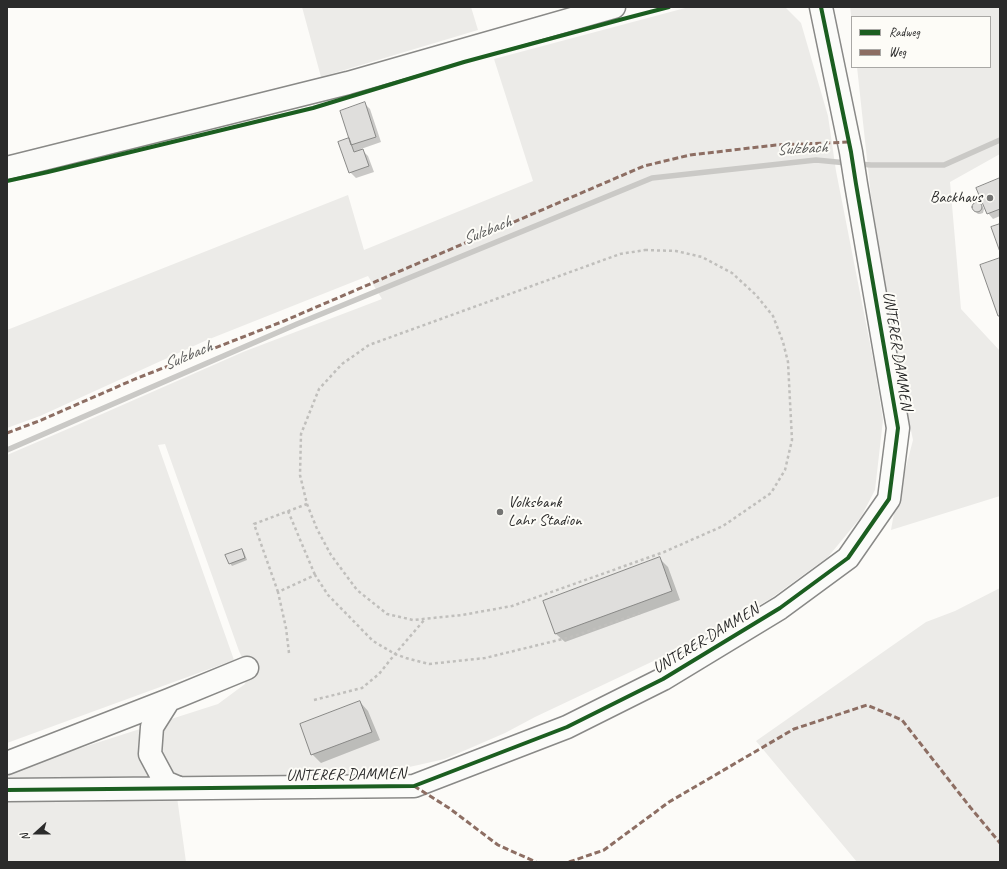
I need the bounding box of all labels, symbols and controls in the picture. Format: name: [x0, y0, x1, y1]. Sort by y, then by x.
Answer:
legend: [851, 16, 991, 68]
text: Radweg: [889, 24, 920, 40]
text: Weg: [889, 44, 906, 60]
water label: Sulzbach: [776, 137, 828, 161]
place label: Backhaus: [930, 188, 982, 208]
marker: Backhaus: [985, 193, 995, 203]
water label: Sulzbach: [460, 212, 514, 250]
street label: UNTERER DAMMEN: [878, 290, 916, 412]
water label: Sulzbach: [161, 337, 215, 375]
place label: Volksbank Lahr Stadion: [508, 493, 581, 531]
marker: Volksbank Lahr Stadion: [495, 507, 505, 517]
street label: UNTERER DAMMEN: [650, 600, 762, 678]
street label: UNTERER DAMMEN: [286, 764, 406, 786]
north arrow: [16, 813, 56, 853]
text: N: [17, 832, 33, 843]

